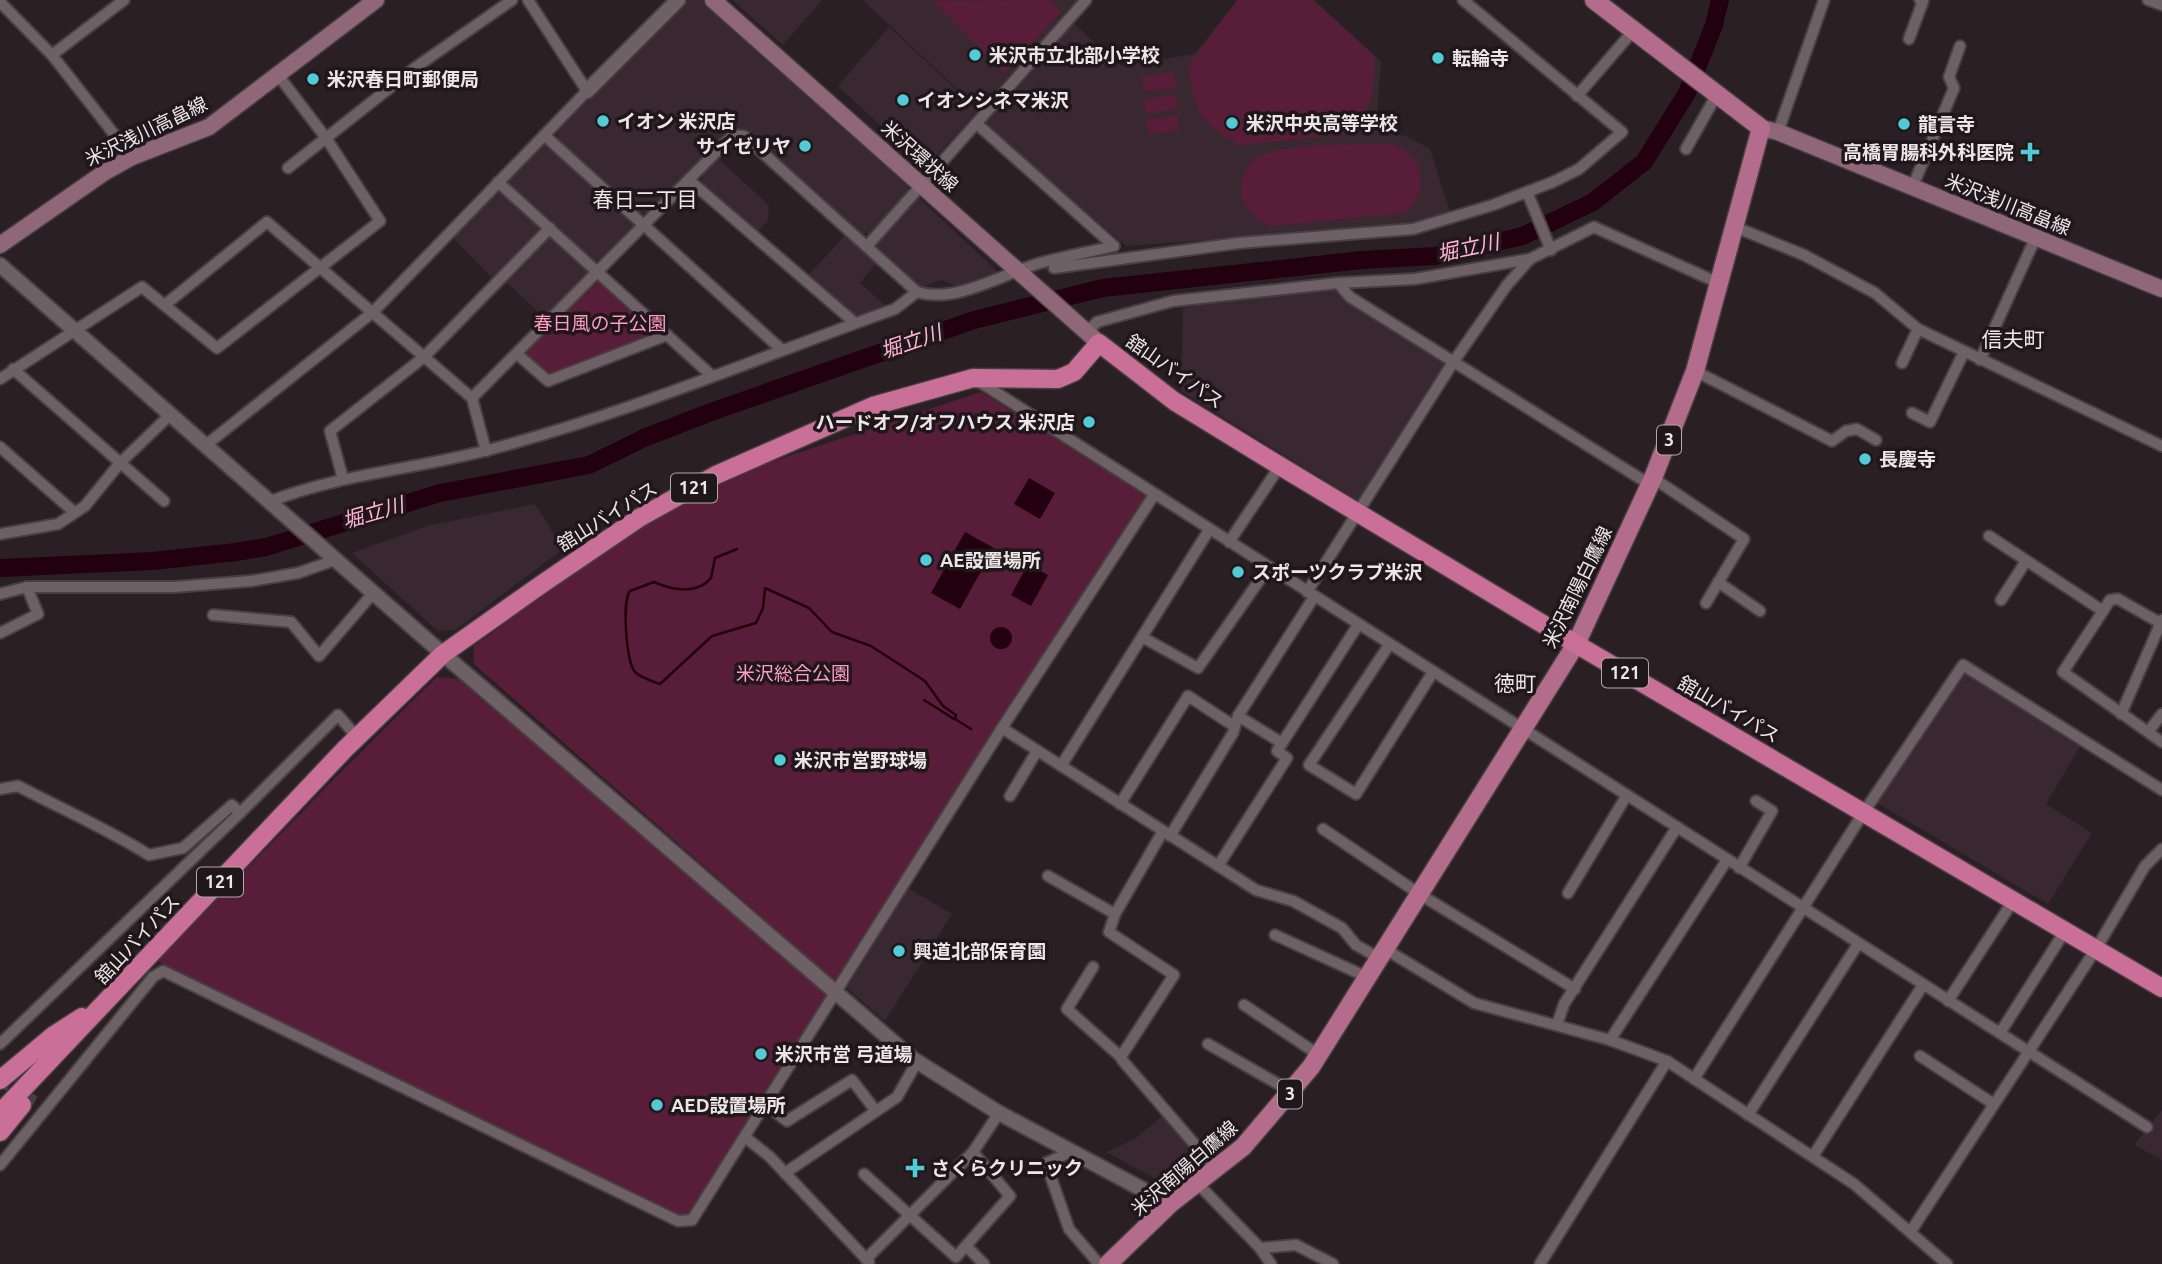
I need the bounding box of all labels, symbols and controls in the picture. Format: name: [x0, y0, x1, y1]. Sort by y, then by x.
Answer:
place label: 米沢市立北部小学校: [989, 44, 1160, 66]
marker: 米沢市立北部小学校: [967, 47, 983, 63]
place label: 転輪寺: [1452, 47, 1509, 69]
marker: 転輪寺: [1430, 50, 1446, 66]
place label: 米沢春日町郵便局: [327, 68, 479, 90]
marker: 米沢春日町郵便局: [305, 71, 321, 87]
place label: イオンシネマ米沢: [917, 89, 1069, 111]
street label: 米沢浅川高畠線: [81, 92, 211, 170]
marker: イオンシネマ米沢: [895, 92, 911, 108]
place label: イオン 米沢店: [617, 110, 736, 132]
place label: 米沢中央高等学校: [1246, 112, 1398, 134]
marker: イオン 米沢店: [595, 113, 611, 129]
place label: 龍言寺: [1918, 113, 1975, 135]
marker: 米沢中央高等学校: [1224, 115, 1240, 131]
street label: 米沢環状線: [877, 116, 963, 196]
marker: 龍言寺: [1896, 116, 1912, 132]
place label: サイゼリヤ: [696, 135, 791, 157]
marker: サイゼリヤ: [797, 138, 813, 154]
place label: 高橋胃腸科外科医院: [1843, 141, 2014, 163]
marker: 高橋胃腸科外科医院: [2020, 142, 2040, 162]
street label: 米沢浅川高畠線: [1942, 169, 2074, 239]
district label: 春日二丁目: [593, 187, 698, 211]
water label: 堀立川: [1434, 228, 1503, 265]
park label: 春日風の子公園: [533, 312, 667, 334]
water label: 堀立川: [877, 319, 946, 363]
district label: 信夫町: [1982, 327, 2045, 351]
street label: 舘山バイパス: [1122, 329, 1228, 413]
place label: ハードオフ/オフハウス 米沢店: [816, 411, 1075, 433]
marker: ハードオフ/オフハウス 米沢店: [1081, 414, 1097, 430]
road number: 3: [1657, 426, 1681, 454]
place label: 長慶寺: [1879, 448, 1936, 470]
marker: 長慶寺: [1857, 451, 1873, 467]
road number: 121: [671, 474, 717, 502]
street label: 舘山バイパス: [553, 477, 661, 555]
water label: 堀立川: [339, 491, 408, 532]
street label: 米沢南陽白鷹線: [1538, 522, 1616, 652]
place label: AE設置場所: [940, 549, 1041, 571]
marker: AE設置場所: [918, 552, 934, 568]
place label: スポーツクラブ米沢: [1252, 561, 1423, 583]
marker: スポーツクラブ米沢: [1230, 564, 1246, 580]
road number: 121: [1602, 658, 1648, 688]
park label: 米沢総合公園: [736, 662, 850, 684]
district label: 徳町: [1494, 671, 1536, 695]
street label: 舘山バイパス: [1674, 671, 1784, 747]
place label: 米沢市営野球場: [794, 749, 927, 771]
marker: 米沢市営野球場: [772, 752, 788, 768]
road number: 121: [197, 868, 243, 897]
street label: 舘山バイパス: [90, 890, 184, 988]
place label: 興道北部保育園: [913, 940, 1046, 962]
marker: 興道北部保育園: [891, 943, 907, 959]
place label: 米沢市営 弓道場: [775, 1043, 913, 1065]
marker: 米沢市営 弓道場: [753, 1046, 769, 1062]
road number: 3: [1278, 1079, 1302, 1108]
place label: AED設置場所: [671, 1094, 786, 1116]
marker: AED設置場所: [649, 1097, 665, 1113]
street label: 米沢南陽白鷹線: [1127, 1116, 1241, 1220]
place label: さくらクリニック: [931, 1157, 1083, 1179]
marker: さくらクリニック: [905, 1158, 925, 1178]

